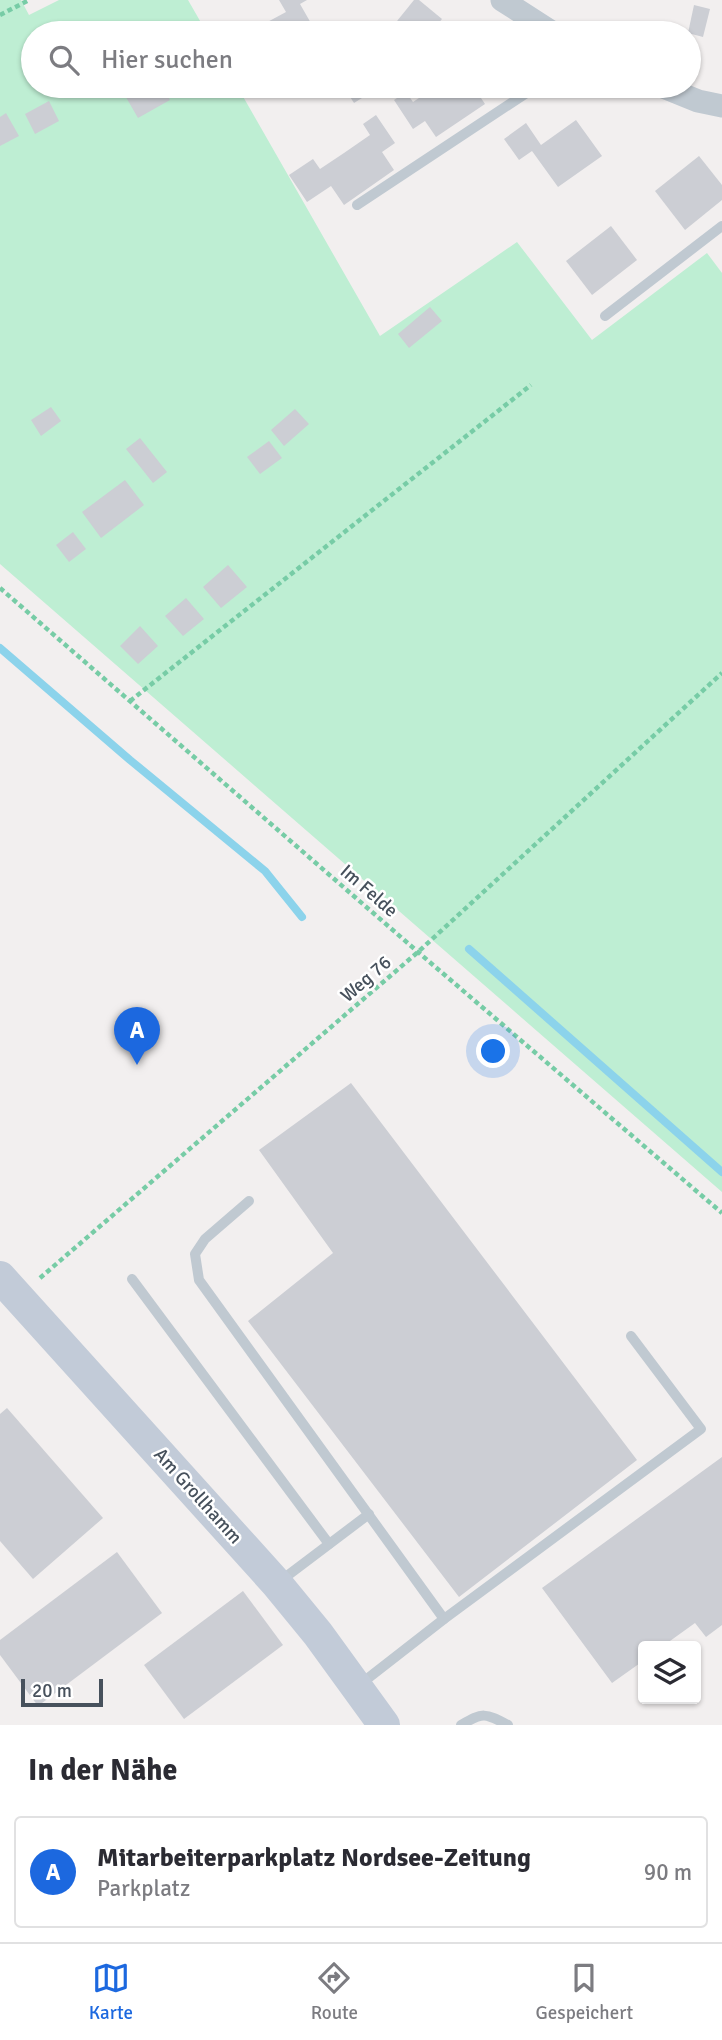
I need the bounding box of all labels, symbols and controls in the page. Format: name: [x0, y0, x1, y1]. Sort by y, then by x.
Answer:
search box: [21, 21, 701, 98]
icon: search: [45, 41, 83, 79]
text: Hier suchen: [101, 44, 233, 76]
street label: Im Felde: [335, 859, 403, 923]
street label: Weg 76: [336, 950, 396, 1008]
pin: A: [114, 1007, 160, 1065]
your location: [476, 1034, 510, 1068]
street label: Am Grollhamm: [149, 1443, 247, 1549]
map controls: [638, 1641, 701, 1704]
button: layers: [638, 1641, 701, 1704]
scale bar: [21, 1676, 103, 1708]
text: 20 m: [32, 1679, 72, 1703]
text: In der Nähe: [28, 1752, 177, 1789]
text: Mitarbeiterparkplatz Nordsee-Zeitung: [97, 1842, 531, 1874]
text: A: [46, 1858, 60, 1887]
text: 90 m: [644, 1858, 692, 1887]
text: Parkplatz: [97, 1874, 190, 1903]
tab: Karte: [89, 1959, 133, 2025]
tab: Route: [311, 1959, 358, 2025]
tab: Gespeichert: [536, 1959, 633, 2025]

